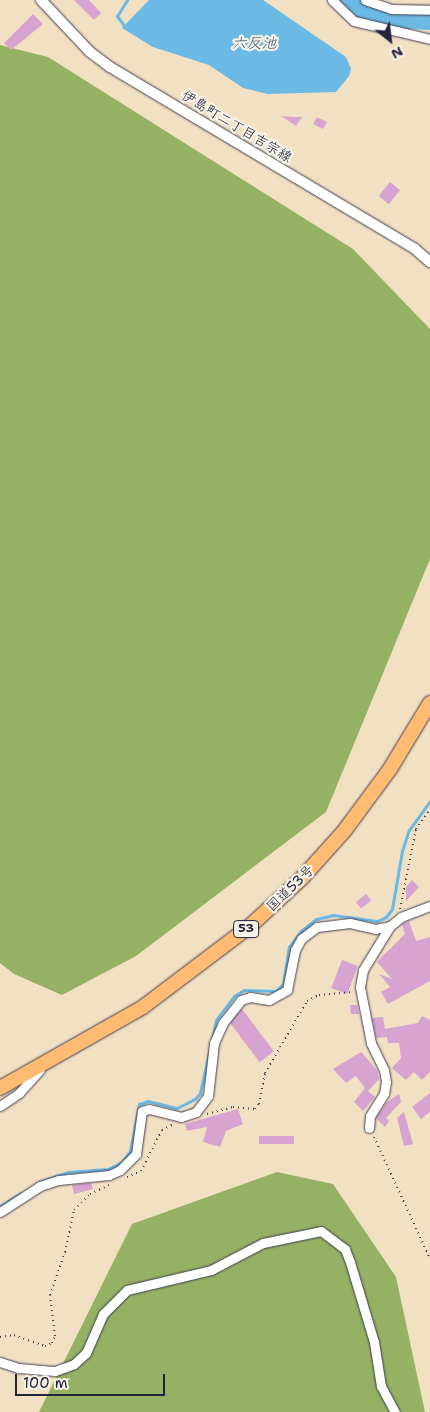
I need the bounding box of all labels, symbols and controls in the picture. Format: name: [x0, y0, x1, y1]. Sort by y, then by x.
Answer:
north arrow: [365, 15, 415, 65]
water label: 六反池: [232, 35, 276, 53]
text: N: [388, 43, 406, 64]
street label: 伊島町二丁目吉宗線: [179, 86, 295, 166]
street label: 国道53号: [263, 861, 317, 915]
road number: 53: [232, 920, 260, 939]
scale bar: [18, 1364, 168, 1396]
text: 100 m: [23, 1373, 68, 1393]

